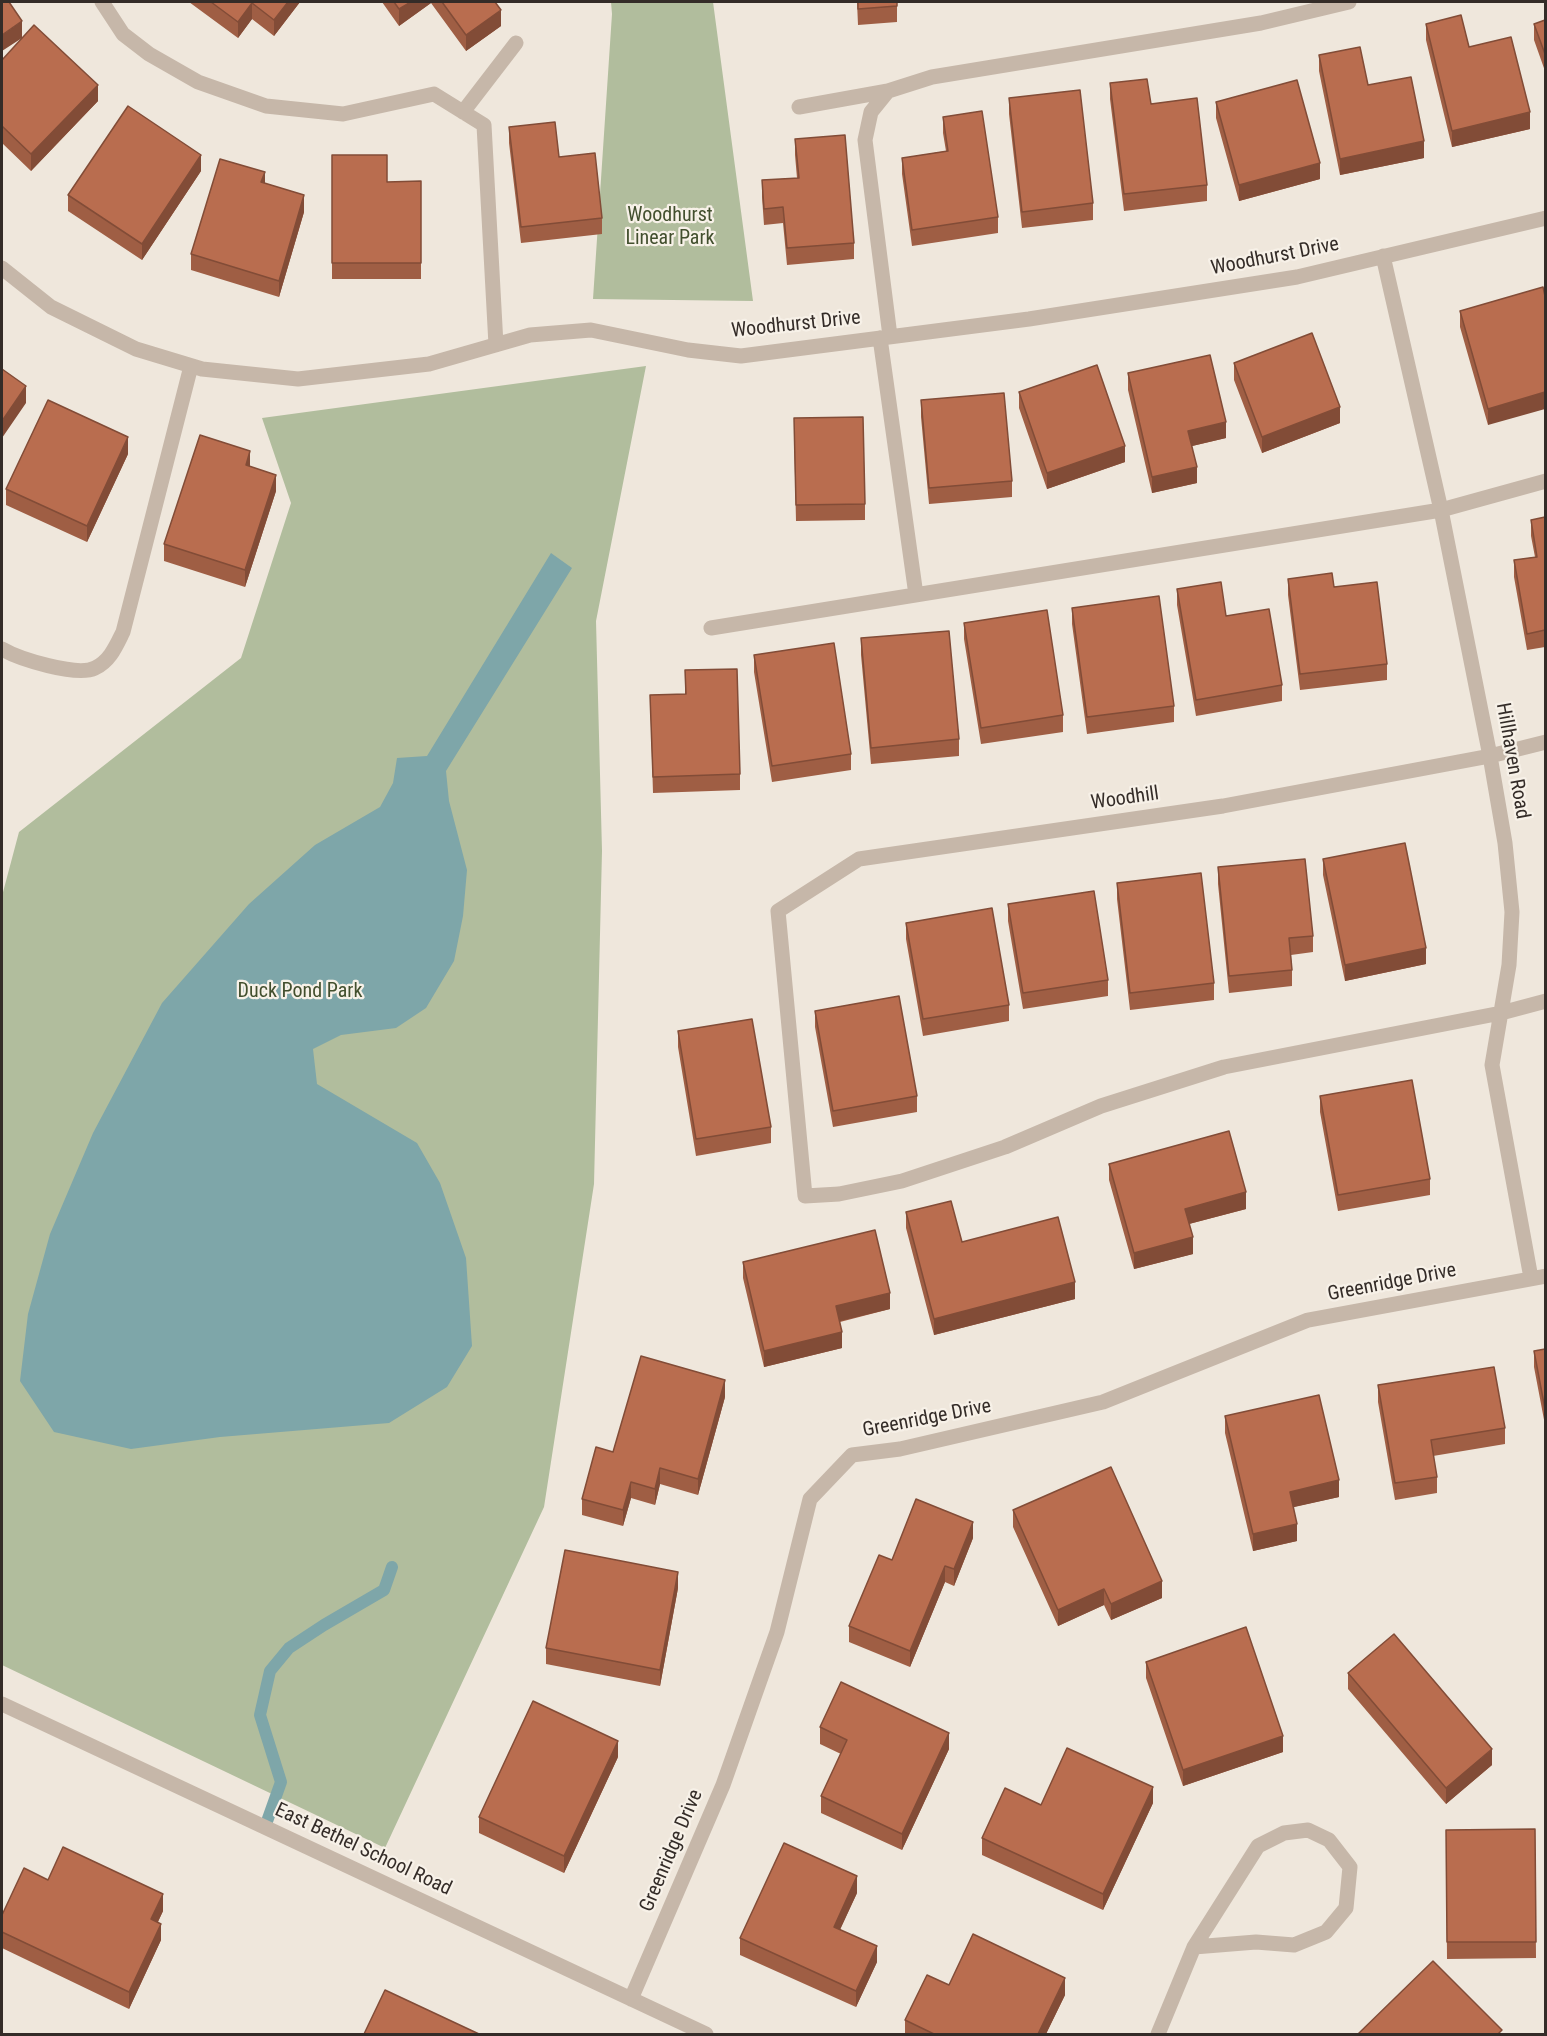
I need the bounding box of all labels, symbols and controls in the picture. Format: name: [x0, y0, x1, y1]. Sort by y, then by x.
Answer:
park label: Woodhurst Linear Park: [625, 204, 715, 251]
street label: Woodhurst Drive: [1209, 233, 1341, 281]
street label: Woodhurst Drive: [730, 306, 862, 344]
street label: Hillhaven Road: [1490, 701, 1534, 821]
street label: Woodhill: [1089, 782, 1161, 816]
park label: Duck Pond Park: [238, 980, 362, 1004]
street label: Greenridge Drive: [1326, 1259, 1458, 1307]
street label: Greenridge Drive: [861, 1395, 993, 1443]
street label: Greenridge Drive: [635, 1786, 709, 1916]
street label: East Bethel School Road: [271, 1798, 455, 1902]

